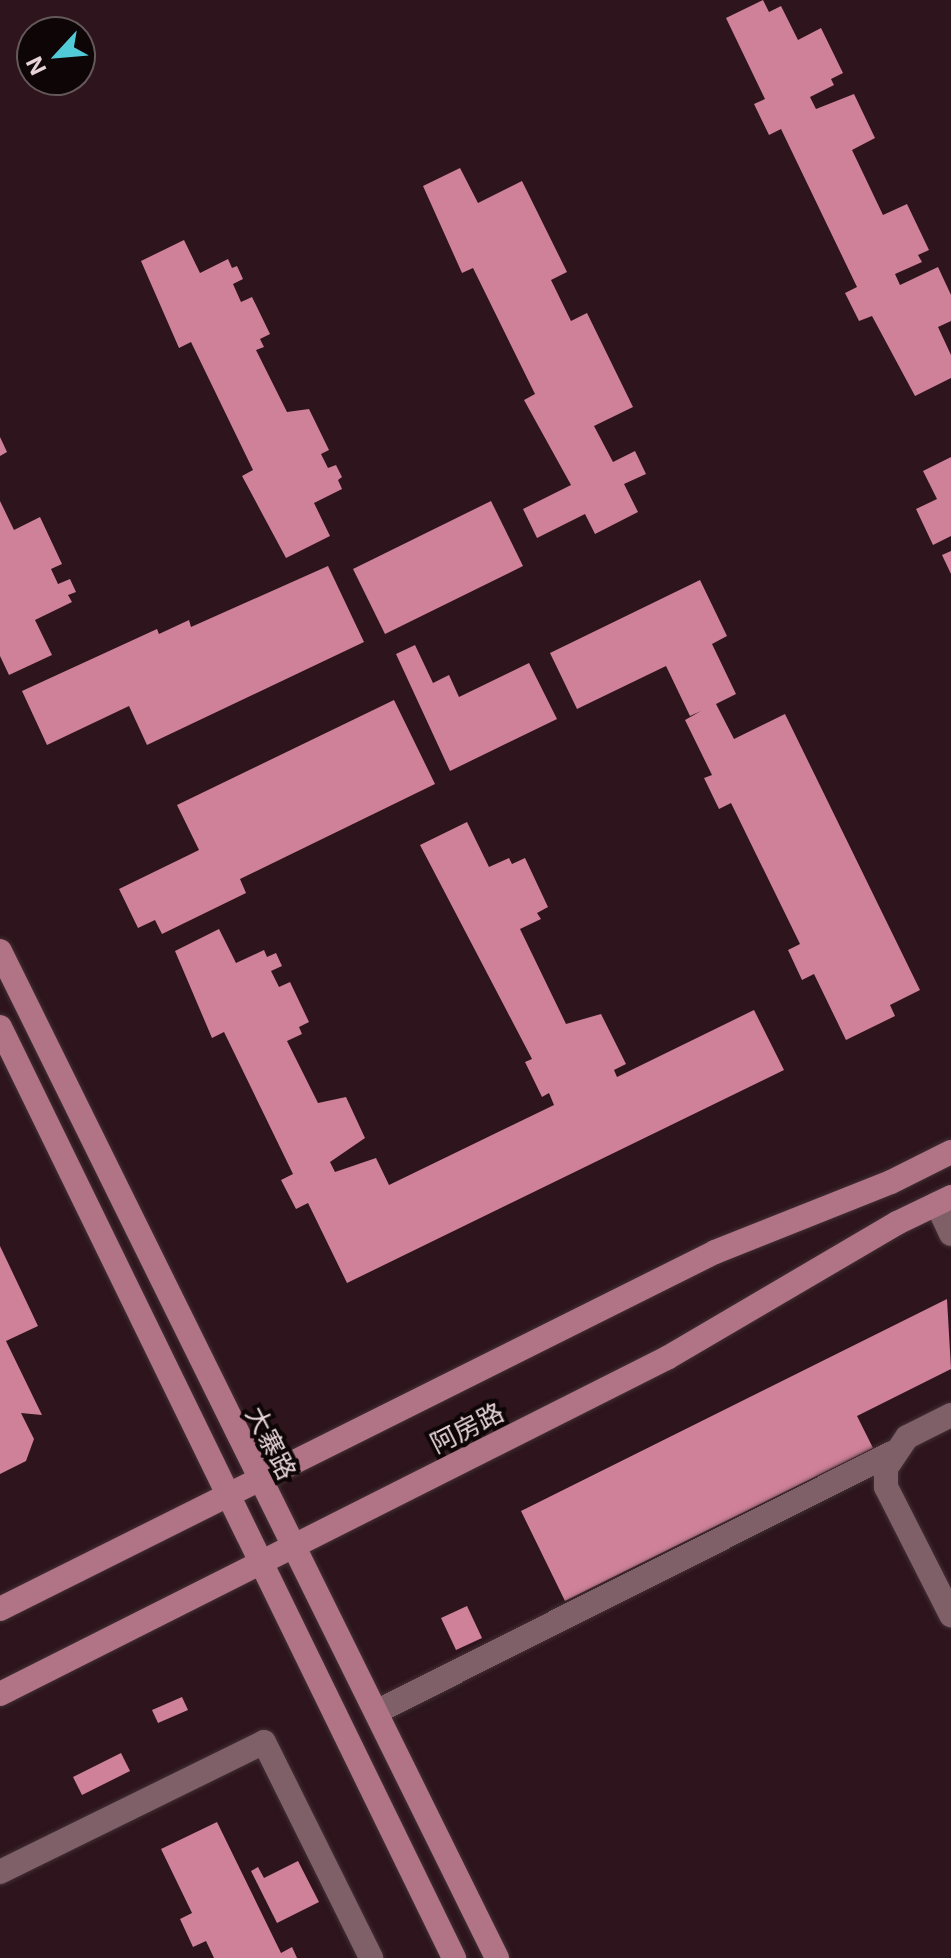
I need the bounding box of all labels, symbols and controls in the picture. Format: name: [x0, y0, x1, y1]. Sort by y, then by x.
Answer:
north arrow: [16, 16, 96, 96]
text: N: [21, 52, 52, 79]
street label: 阿房路: [425, 1396, 509, 1460]
street label: 大寨路: [239, 1401, 303, 1485]

